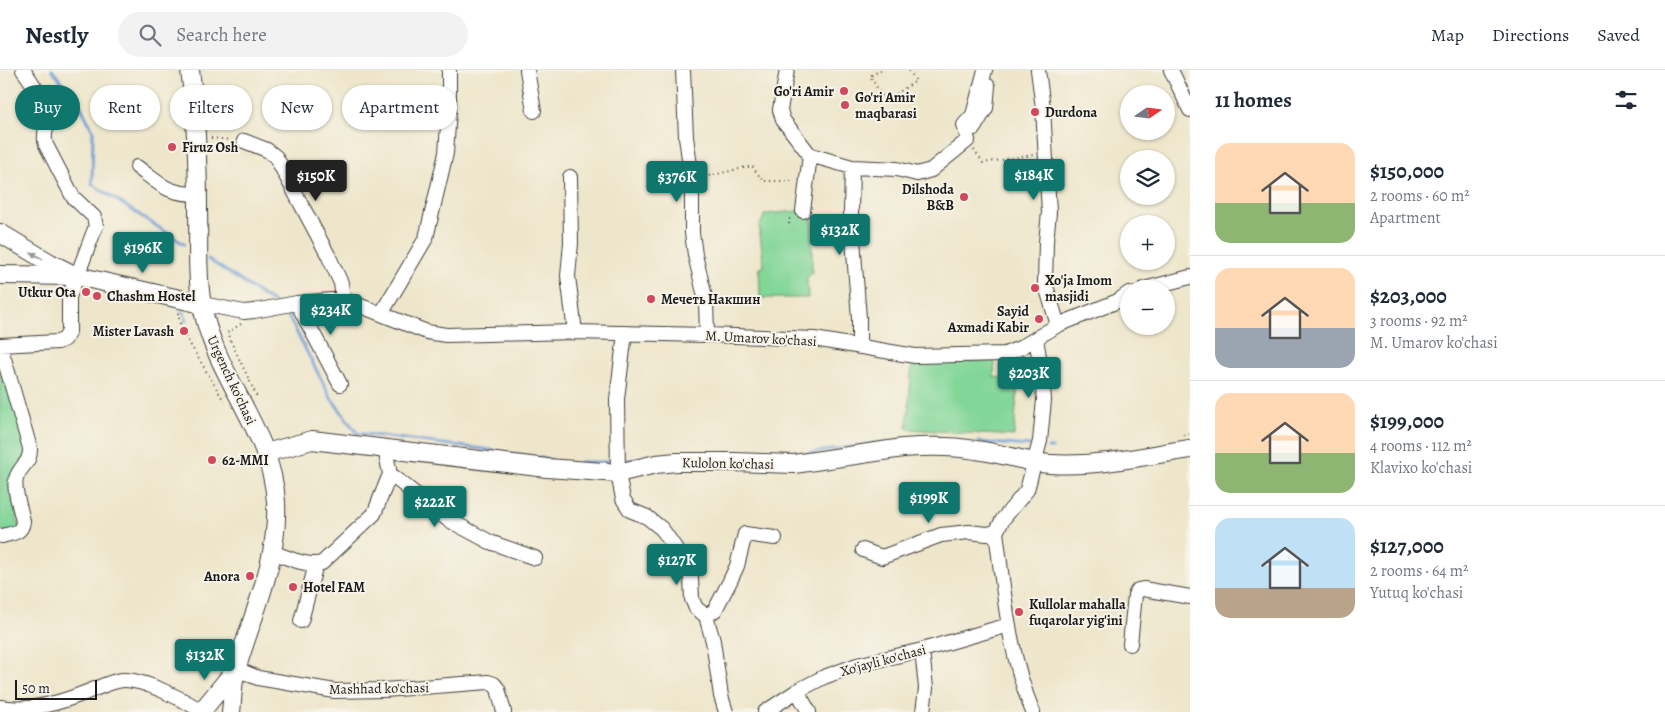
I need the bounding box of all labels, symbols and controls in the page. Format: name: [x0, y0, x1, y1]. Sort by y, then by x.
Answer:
search box: [118, 12, 468, 57]
text: Nestly: [25, 19, 88, 51]
icon: search: [136, 21, 164, 49]
text: Search here: [176, 22, 267, 48]
text: Map: [1431, 23, 1464, 47]
text: Directions: [1492, 23, 1569, 47]
text: Saved: [1597, 23, 1640, 47]
place label: Go'ri Amir: [774, 82, 834, 101]
chip: Buy: [15, 85, 80, 130]
chip: Rent: [90, 85, 160, 130]
chip: Filters: [170, 85, 252, 130]
chip: New: [262, 85, 332, 130]
chip: Apartment: [342, 85, 457, 130]
marker: Go'ri Amir: [838, 85, 850, 97]
north arrow: [1120, 85, 1175, 140]
map controls: [1120, 85, 1175, 335]
text: 11 homes: [1215, 86, 1292, 114]
icon: filters: [1612, 86, 1640, 114]
place label: Go'ri Amir maqbarasi: [855, 88, 917, 123]
marker: Go'ri Amir maqbarasi: [839, 99, 851, 111]
place label: Durdona: [1045, 103, 1098, 122]
marker: Durdona: [1029, 106, 1041, 118]
place label: Firuz Osh: [182, 138, 239, 157]
marker: Firuz Osh: [166, 141, 178, 153]
button: layers: [1120, 150, 1175, 205]
text: $150,000: [1370, 157, 1444, 185]
pin: $184K: [999, 158, 1069, 201]
pin: $150K: [281, 160, 351, 202]
pin: $376K: [642, 160, 712, 203]
icon: home: [1255, 163, 1315, 223]
text: $184K: [1015, 164, 1053, 186]
text: $150K: [297, 165, 335, 187]
text: $376K: [657, 166, 697, 188]
place label: Dilshoda B&B: [902, 180, 954, 215]
text: 2 rooms · 60 m²: [1370, 185, 1470, 207]
marker: Dilshoda B&B: [958, 191, 970, 203]
text: Apartment: [1370, 207, 1441, 229]
pin: $132K: [805, 214, 875, 256]
button: +: [1120, 215, 1175, 270]
text: $132K: [821, 219, 859, 241]
pin: $196K: [108, 232, 178, 274]
text: $196K: [124, 237, 162, 259]
one-way arrow: [31, 252, 44, 261]
place label: Xo'ja Imom masjidi: [1045, 271, 1112, 306]
button: −: [1120, 280, 1175, 335]
marker: Xo'ja Imom masjidi: [1029, 282, 1041, 294]
text: $203,000: [1370, 282, 1447, 310]
place label: Utkur Ota: [18, 283, 76, 302]
marker: Utkur Ota: [80, 286, 92, 298]
place label: Chashm Hostel: [107, 287, 196, 306]
icon: home: [1255, 288, 1315, 348]
marker: Chashm Hostel: [91, 290, 103, 302]
place label: Мечеть Накшин: [661, 290, 760, 309]
marker: Мечеть Накшин: [645, 293, 657, 305]
pin: $234K: [296, 294, 366, 336]
text: $234K: [311, 299, 351, 321]
place label: Sayid Axmadi Kabir: [947, 302, 1029, 337]
text: 3 rooms · 92 m²: [1370, 310, 1468, 332]
marker: Sayid Axmadi Kabir: [1033, 313, 1045, 325]
place label: Mister Lavash: [93, 322, 174, 341]
marker: Mister Lavash: [178, 325, 190, 337]
street label: M. Umarov ko'chasi: [705, 326, 817, 351]
street label: Urgench ko'chasi: [203, 332, 261, 428]
text: M. Umarov ko'chasi: [1370, 332, 1498, 354]
pin: $203K: [994, 356, 1064, 399]
text: $203K: [1009, 362, 1049, 384]
text: $199,000: [1370, 407, 1444, 435]
icon: home: [1255, 413, 1315, 473]
text: 4 rooms · 112 m²: [1370, 435, 1472, 457]
place label: 62-MMI: [222, 451, 269, 470]
street label: Kulolon ko'chasi: [682, 453, 774, 474]
marker: 62-MMI: [206, 454, 218, 466]
text: Klavixo ko'chasi: [1370, 457, 1472, 479]
pin: $199K: [894, 482, 964, 524]
pin: $222K: [400, 486, 470, 528]
text: $199K: [910, 487, 948, 509]
text: $222K: [414, 491, 456, 513]
text: $127,000: [1370, 532, 1444, 560]
icon: home: [1255, 538, 1315, 598]
pin: $127K: [642, 544, 712, 586]
text: $127K: [658, 549, 696, 571]
text: 2 rooms · 64 m²: [1370, 560, 1468, 582]
place label: Anora: [203, 567, 240, 586]
marker: Anora: [244, 570, 256, 582]
place label: Hotel FAM: [303, 578, 365, 597]
marker: Hotel FAM: [287, 581, 299, 593]
text: Yutuq ko'chasi: [1370, 582, 1463, 604]
place label: Kullolar mahalla fuqarolar yig'ini: [1029, 595, 1126, 630]
marker: Kullolar mahalla fuqarolar yig'ini: [1013, 606, 1025, 618]
pin: $132K: [170, 638, 240, 681]
street label: Xo'jayli ko'chasi: [838, 640, 928, 681]
text: $132K: [186, 644, 224, 666]
scale bar: [15, 677, 98, 700]
street label: Mashhad ko'chasi: [329, 678, 429, 699]
text: 50 m: [22, 679, 50, 698]

